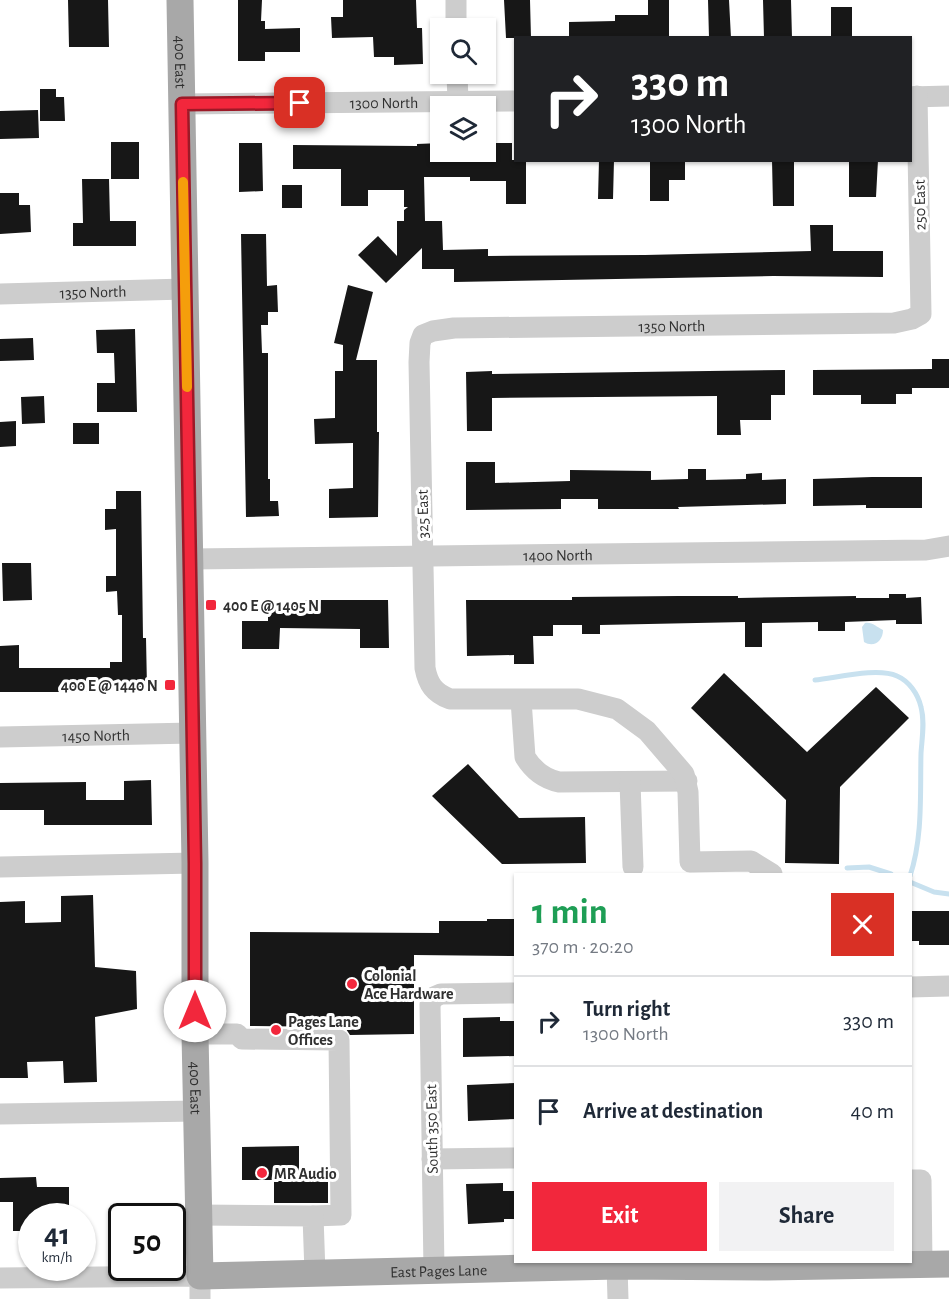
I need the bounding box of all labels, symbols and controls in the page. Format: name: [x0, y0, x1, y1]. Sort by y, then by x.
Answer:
map controls: [430, 18, 496, 162]
button: search: [430, 18, 496, 84]
street label: 400 East: [172, 35, 189, 89]
icon: right: [532, 60, 610, 138]
text: 330 m: [631, 62, 729, 104]
pin: [274, 77, 325, 128]
icon: arrive: [283, 86, 316, 119]
street label: 1300 North: [350, 95, 418, 111]
button: layers: [430, 96, 496, 162]
text: 1300 North: [631, 111, 747, 138]
street label: 250 East: [912, 179, 928, 231]
street label: 1350 North: [59, 284, 127, 301]
street label: 1350 North: [638, 318, 705, 335]
street label: 325 East: [415, 489, 431, 539]
street label: 1400 North: [523, 547, 593, 564]
marker: 400 E @ 1405 N: [204, 598, 218, 612]
place label: 400 E @ 1405 N: [223, 598, 319, 614]
place label: 400 E @ 1440 N: [61, 678, 158, 694]
marker: 400 E @ 1440 N: [163, 678, 177, 692]
street label: 1450 North: [62, 727, 130, 745]
button: close: [831, 893, 894, 956]
text: 1 min: [532, 894, 608, 930]
text: 370 m · 20:20: [532, 937, 634, 957]
place label: Colonial Ace Hardware: [364, 968, 454, 1002]
marker: Colonial Ace Hardware: [345, 977, 359, 991]
position arrow: [163, 979, 227, 1043]
text: Turn right: [583, 998, 670, 1020]
icon: right: [532, 1005, 565, 1038]
text: 330 m: [843, 1010, 894, 1032]
place label: Pages Lane Offices: [288, 1014, 359, 1048]
marker: Pages Lane Offices: [269, 1023, 283, 1037]
text: 1300 North: [583, 1024, 669, 1044]
street label: 400 East: [187, 1061, 204, 1115]
street label: South 350 East: [423, 1084, 441, 1174]
icon: arrive: [532, 1095, 565, 1128]
text: Arrive at destination: [583, 1100, 763, 1122]
text: 40 m: [851, 1100, 894, 1122]
marker: MR Audio: [255, 1166, 269, 1180]
place label: MR Audio: [274, 1166, 337, 1182]
button: Exit: [532, 1182, 707, 1251]
button: Share: [719, 1182, 894, 1251]
speed limit sign: 50: [108, 1203, 186, 1281]
text: 41: [44, 1220, 70, 1250]
text: km/h: [42, 1250, 72, 1265]
street label: East Pages Lane: [390, 1262, 487, 1280]

